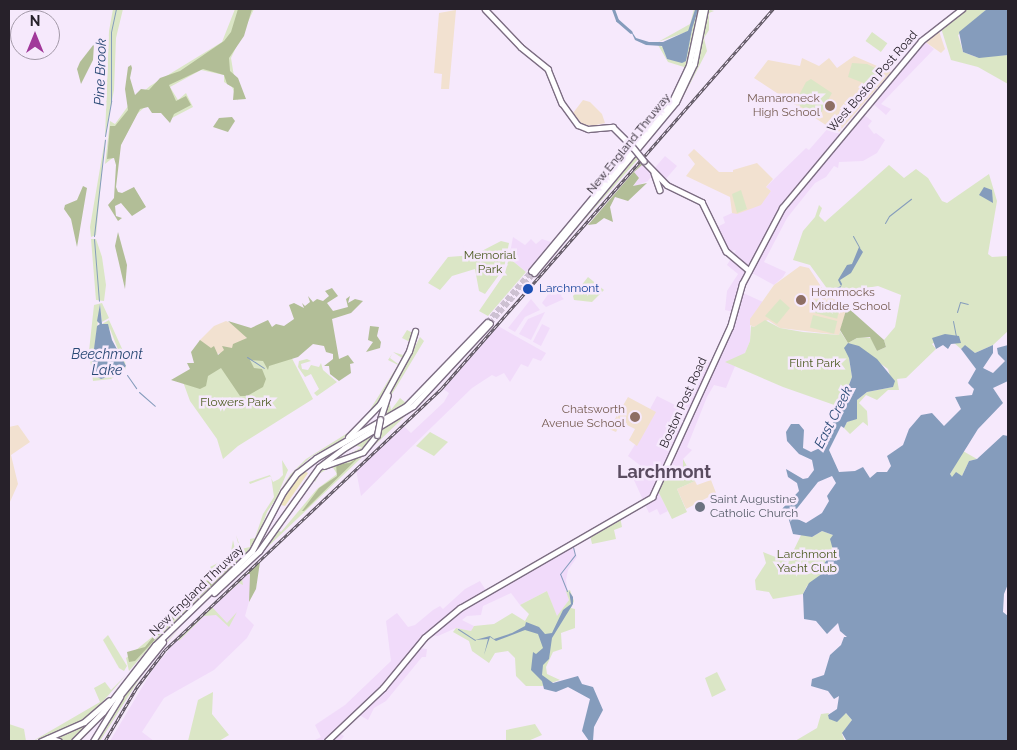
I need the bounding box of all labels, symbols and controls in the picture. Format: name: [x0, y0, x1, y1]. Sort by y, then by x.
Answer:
north arrow: [10, 10, 60, 60]
text: N: [30, 13, 40, 29]
street label: West Boston Post Road: [825, 28, 921, 136]
water label: Pine Brook: [90, 38, 110, 106]
street label: New England Thruway: [584, 91, 674, 197]
place label: Mamaroneck High School: [747, 92, 820, 120]
marker: Mamaroneck High School: [824, 100, 836, 112]
park label: Memorial Park: [464, 249, 516, 277]
marker: Larchmont: [521, 282, 535, 296]
place label: Larchmont: [539, 282, 599, 296]
place label: Hommocks Middle School: [811, 286, 891, 314]
marker: Hommocks Middle School: [795, 294, 807, 306]
water label: Beechmont Lake: [71, 346, 143, 378]
street label: Boston Post Road: [657, 355, 711, 451]
park label: Flint Park: [789, 357, 841, 371]
water label: East Creek: [810, 383, 856, 451]
park label: Flowers Park: [200, 396, 272, 410]
place label: Chatsworth Avenue School: [541, 403, 625, 431]
marker: Chatsworth Avenue School: [629, 411, 641, 423]
district label: Larchmont: [617, 461, 711, 483]
place label: Saint Augustine Catholic Church: [710, 493, 798, 521]
marker: Saint Augustine Catholic Church: [694, 501, 706, 513]
street label: New England Thruway: [147, 542, 247, 640]
park label: Larchmont Yacht Club: [777, 548, 837, 576]

